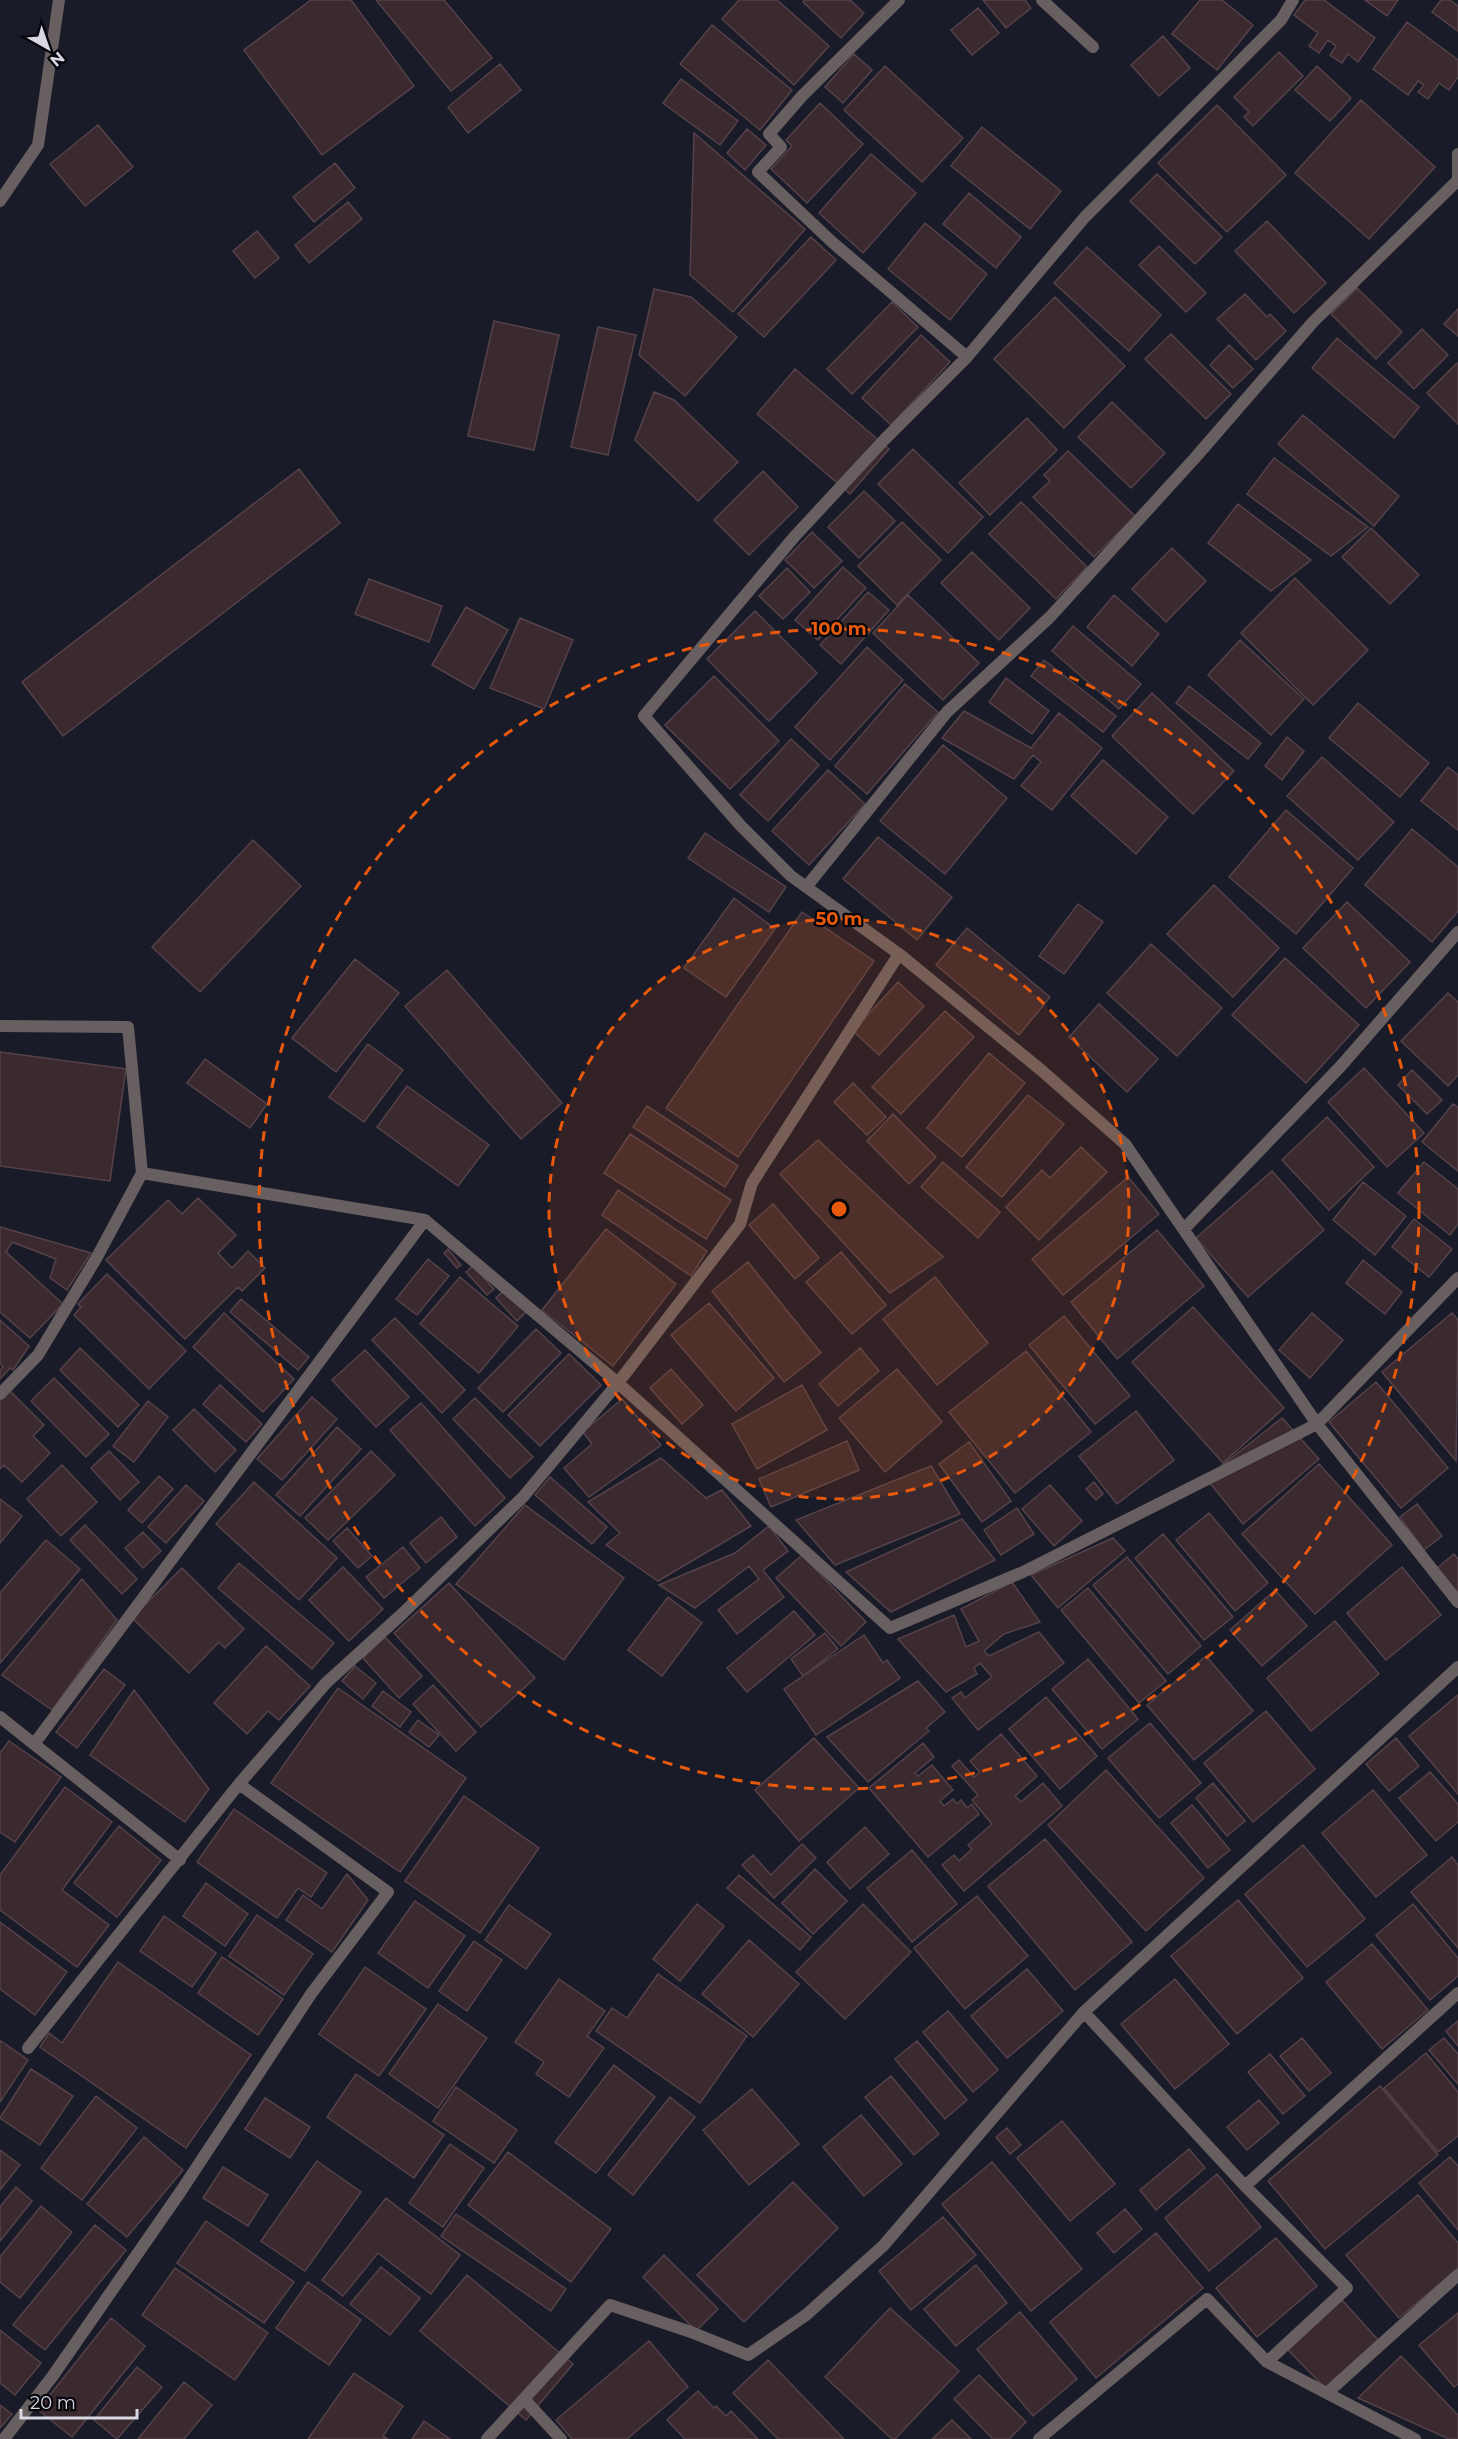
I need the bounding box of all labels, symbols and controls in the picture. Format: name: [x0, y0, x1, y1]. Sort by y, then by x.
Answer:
north arrow: [18, 18, 78, 78]
text: N: [46, 48, 68, 71]
text: 100 m: [811, 618, 867, 640]
text: 50 m: [816, 908, 862, 930]
centre of rings: [829, 1199, 849, 1219]
scale bar: [21, 2382, 136, 2420]
text: 20 m: [30, 2392, 76, 2414]

